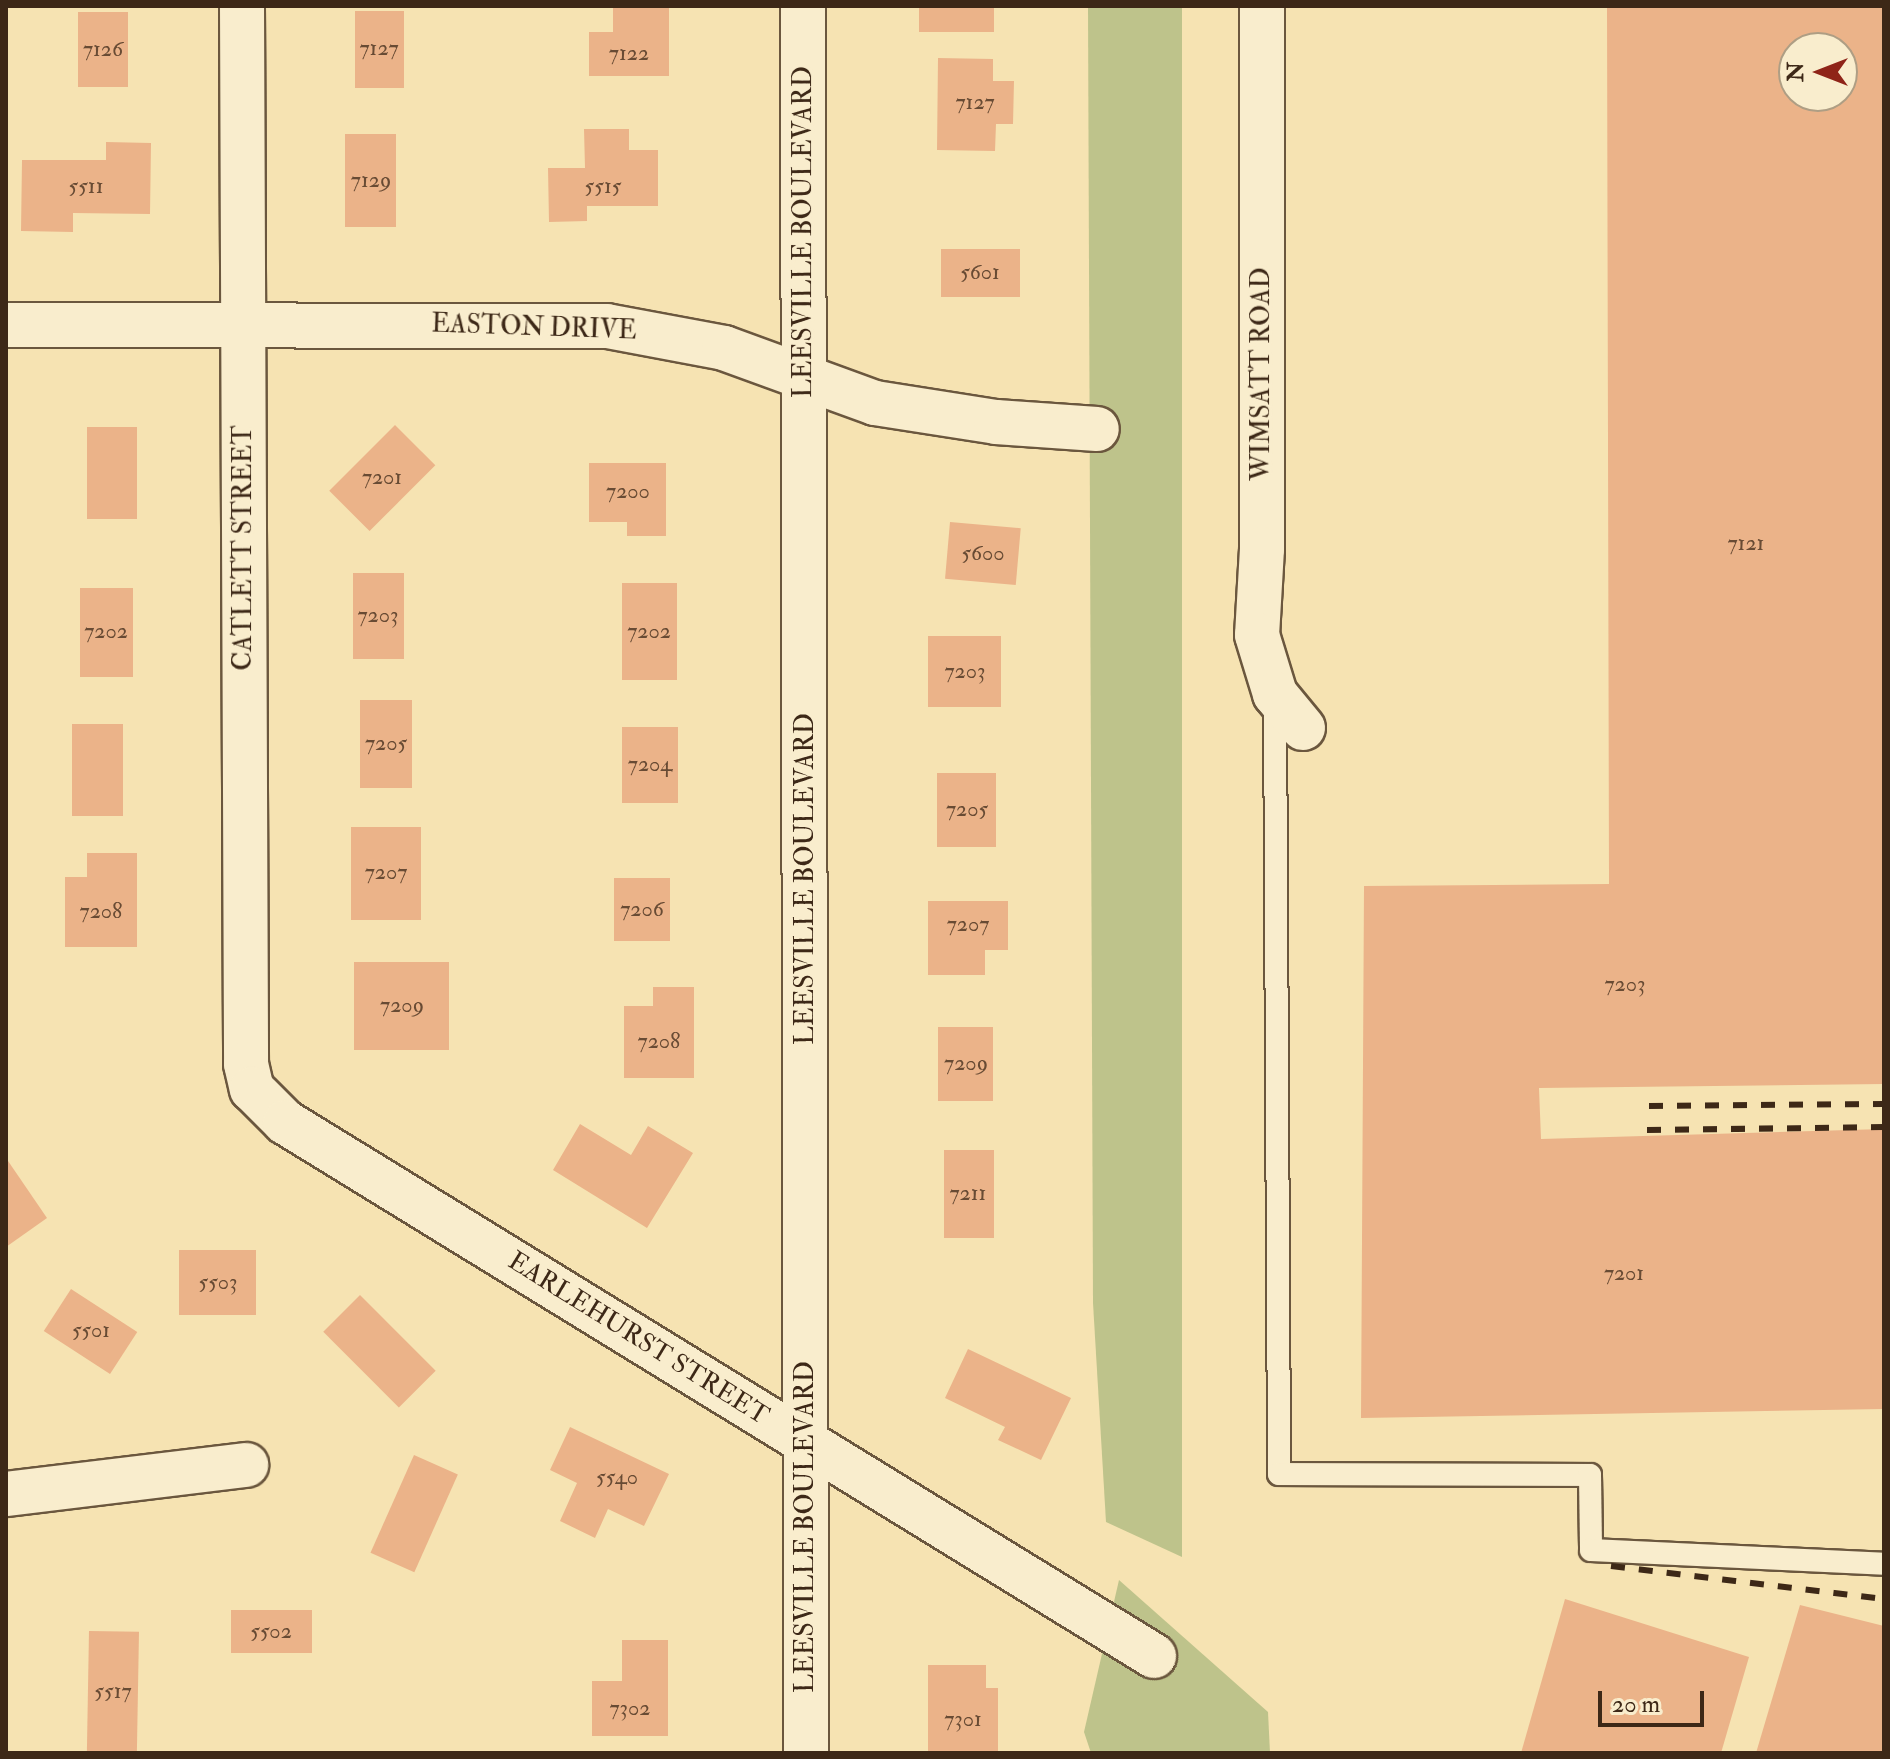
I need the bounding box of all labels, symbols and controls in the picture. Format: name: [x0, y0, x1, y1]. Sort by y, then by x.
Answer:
north arrow: [1778, 32, 1858, 112]
house number: 7127: [359, 36, 399, 62]
house number: 7126: [83, 37, 123, 63]
house number: 7122: [609, 41, 649, 67]
text: N: [1782, 62, 1810, 82]
street label: LEESVILLE BOULEVARD: [788, 66, 820, 398]
house number: 7127: [955, 90, 995, 116]
house number: 7129: [351, 168, 391, 194]
house number: 5511: [68, 174, 104, 200]
house number: 5515: [585, 174, 621, 200]
house number: 5601: [960, 260, 1000, 286]
street label: WIMSATT ROAD: [1246, 267, 1278, 481]
street label: EASTON DRIVE: [431, 309, 637, 347]
street label: CATLETT STREET: [228, 425, 260, 671]
house number: 7201: [362, 465, 402, 491]
house number: 7200: [606, 479, 650, 505]
house number: 7121: [1728, 531, 1764, 557]
house number: 5600: [961, 541, 1005, 567]
house number: 7203: [358, 603, 398, 629]
house number: 7202: [84, 619, 128, 645]
house number: 7202: [627, 619, 671, 645]
house number: 7203: [945, 659, 985, 685]
street label: LEESVILLE BOULEVARD: [790, 713, 822, 1045]
house number: 7205: [365, 731, 407, 757]
house number: 7204: [628, 752, 672, 778]
house number: 7205: [946, 797, 988, 823]
house number: 7207: [365, 860, 407, 886]
house number: 7206: [620, 897, 664, 923]
house number: 7208: [80, 899, 122, 925]
house number: 7207: [947, 912, 989, 938]
house number: 7203: [1605, 972, 1645, 998]
house number: 7209: [380, 993, 424, 1019]
house number: 7208: [638, 1029, 680, 1055]
house number: 7209: [944, 1051, 988, 1077]
house number: 7211: [950, 1181, 986, 1207]
street label: EARLEHURST STREET: [502, 1246, 774, 1432]
house number: 7201: [1604, 1261, 1644, 1287]
house number: 5503: [199, 1270, 237, 1296]
house number: 5501: [72, 1318, 110, 1344]
street label: LEESVILLE BOULEVARD: [790, 1361, 822, 1693]
house number: 5540: [596, 1465, 638, 1491]
house number: 5502: [250, 1619, 292, 1645]
scale bar: [1602, 1675, 1708, 1725]
house number: 5517: [94, 1679, 132, 1705]
text: 20 m: [1612, 1689, 1660, 1720]
house number: 7302: [610, 1696, 650, 1722]
house number: 7301: [944, 1707, 982, 1733]

